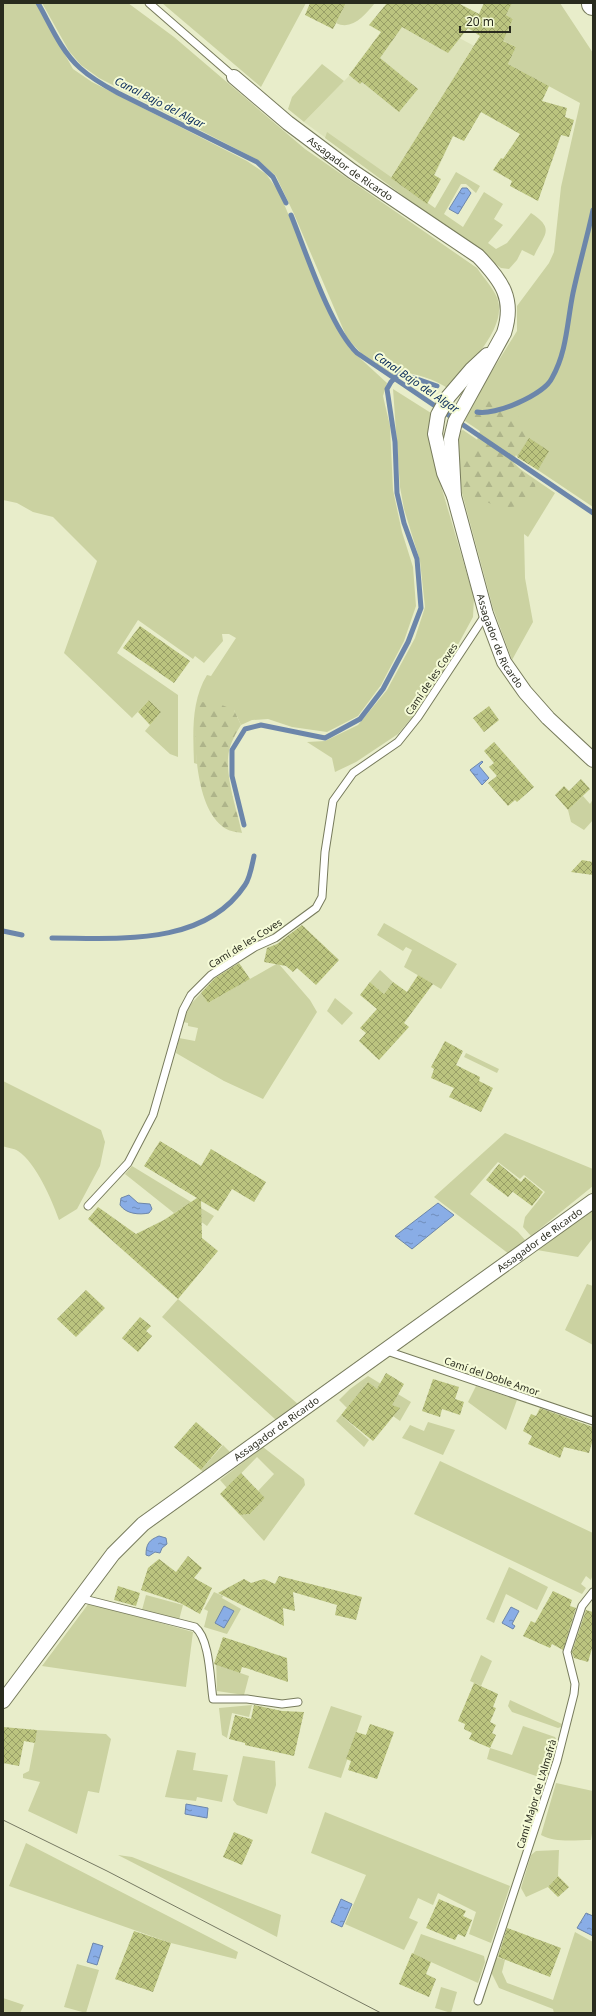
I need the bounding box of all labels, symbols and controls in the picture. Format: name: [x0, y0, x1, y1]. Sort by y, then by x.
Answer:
scale bar: [460, 8, 510, 34]
text: 20 m: [466, 13, 494, 30]
water label: Canal Bajo del Algar: [112, 73, 208, 132]
street label: Assagador de Ricardo: [305, 133, 396, 204]
water label: Canal Bajo del Algar: [372, 348, 463, 416]
street label: Assagador de Ricardo: [474, 592, 527, 691]
street label: Camí de les Coves: [402, 640, 460, 718]
street label: Camí de les Coves: [206, 915, 285, 971]
street label: Assagador de Ricardo: [494, 1204, 585, 1275]
street label: Camí del Doble Amor: [443, 1353, 541, 1399]
street label: Assagador de Ricardo: [231, 1393, 322, 1464]
street label: Camí Major de L'Almafrà: [513, 1738, 559, 1850]

